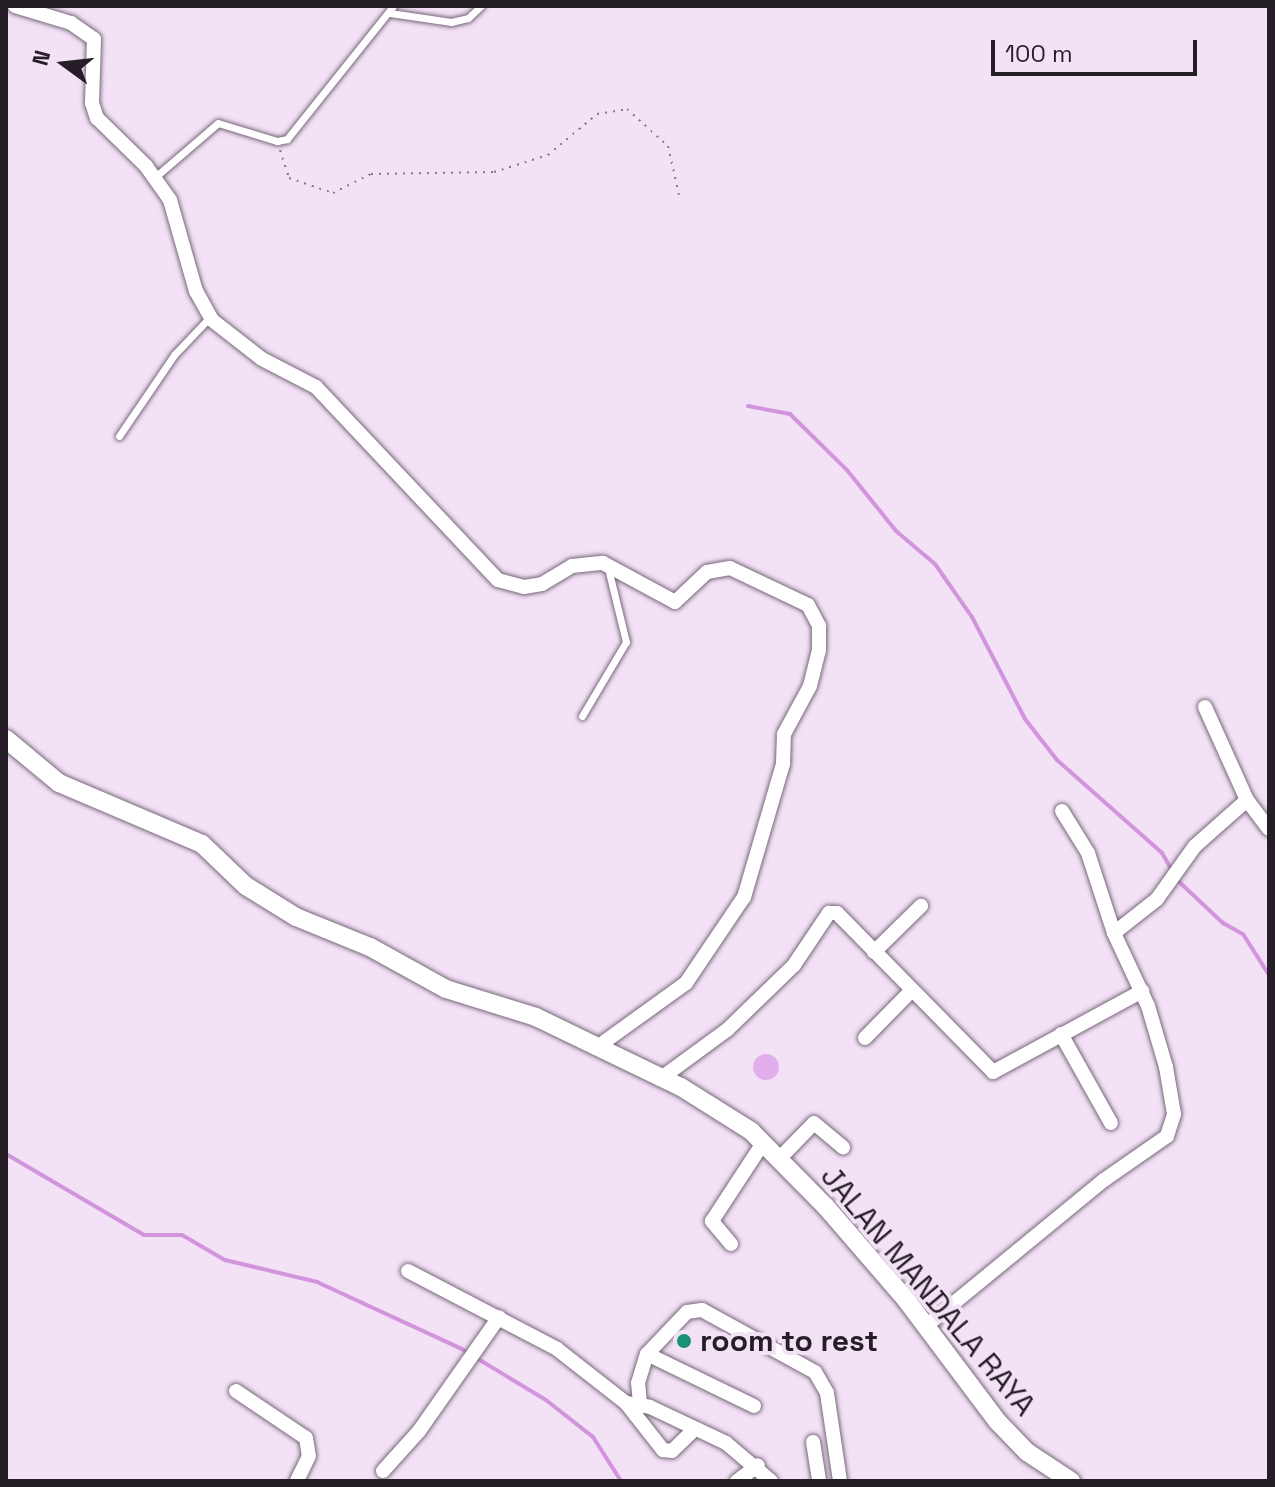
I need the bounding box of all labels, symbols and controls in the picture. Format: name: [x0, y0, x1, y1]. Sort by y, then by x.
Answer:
north arrow: [24, 24, 104, 104]
scale bar: [995, 24, 1201, 74]
text: 100 m: [1005, 38, 1073, 69]
text: N: [25, 47, 56, 69]
street label: JALAN MANDALA RAYA: [813, 1159, 1043, 1423]
place label: room to rest: [700, 1323, 878, 1359]
marker: room to rest: [675, 1332, 693, 1350]

